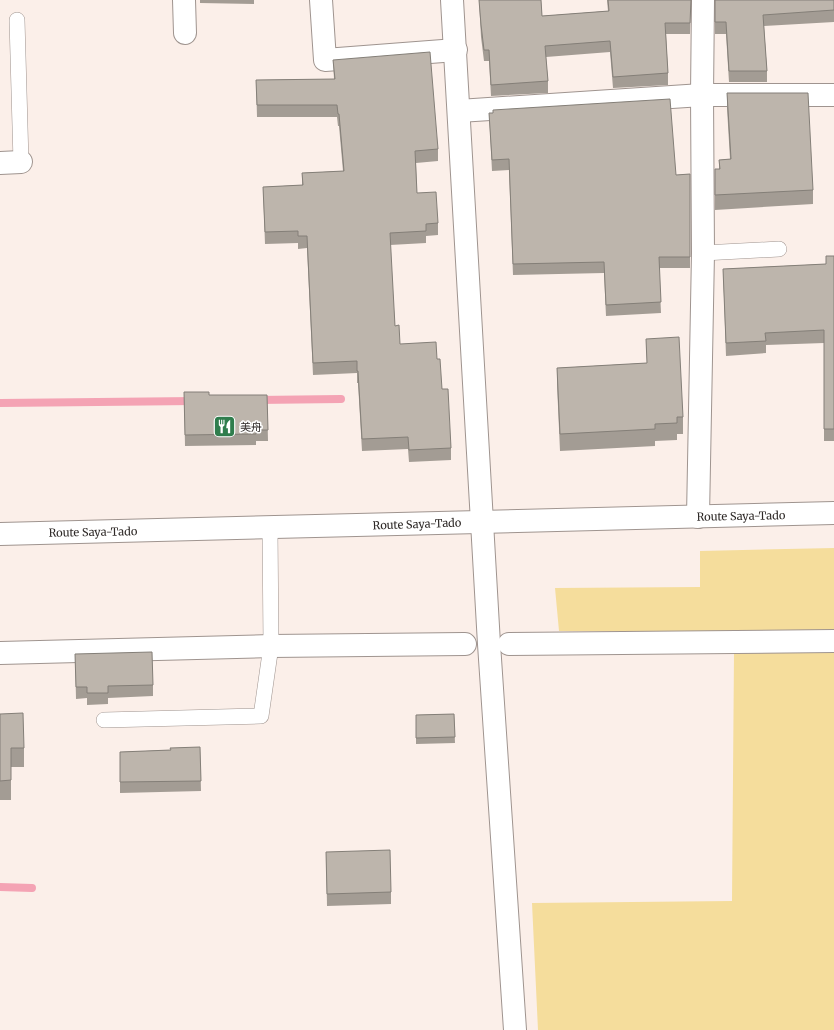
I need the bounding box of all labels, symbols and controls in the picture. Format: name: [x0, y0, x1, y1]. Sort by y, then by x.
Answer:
restaurant icon: 美舟: [212, 414, 238, 440]
place label: 美舟: [240, 420, 262, 434]
street label: Route Saya-Tado: [697, 508, 786, 524]
street label: Route Saya-Tado: [372, 515, 462, 533]
street label: Route Saya-Tado: [49, 524, 138, 540]

